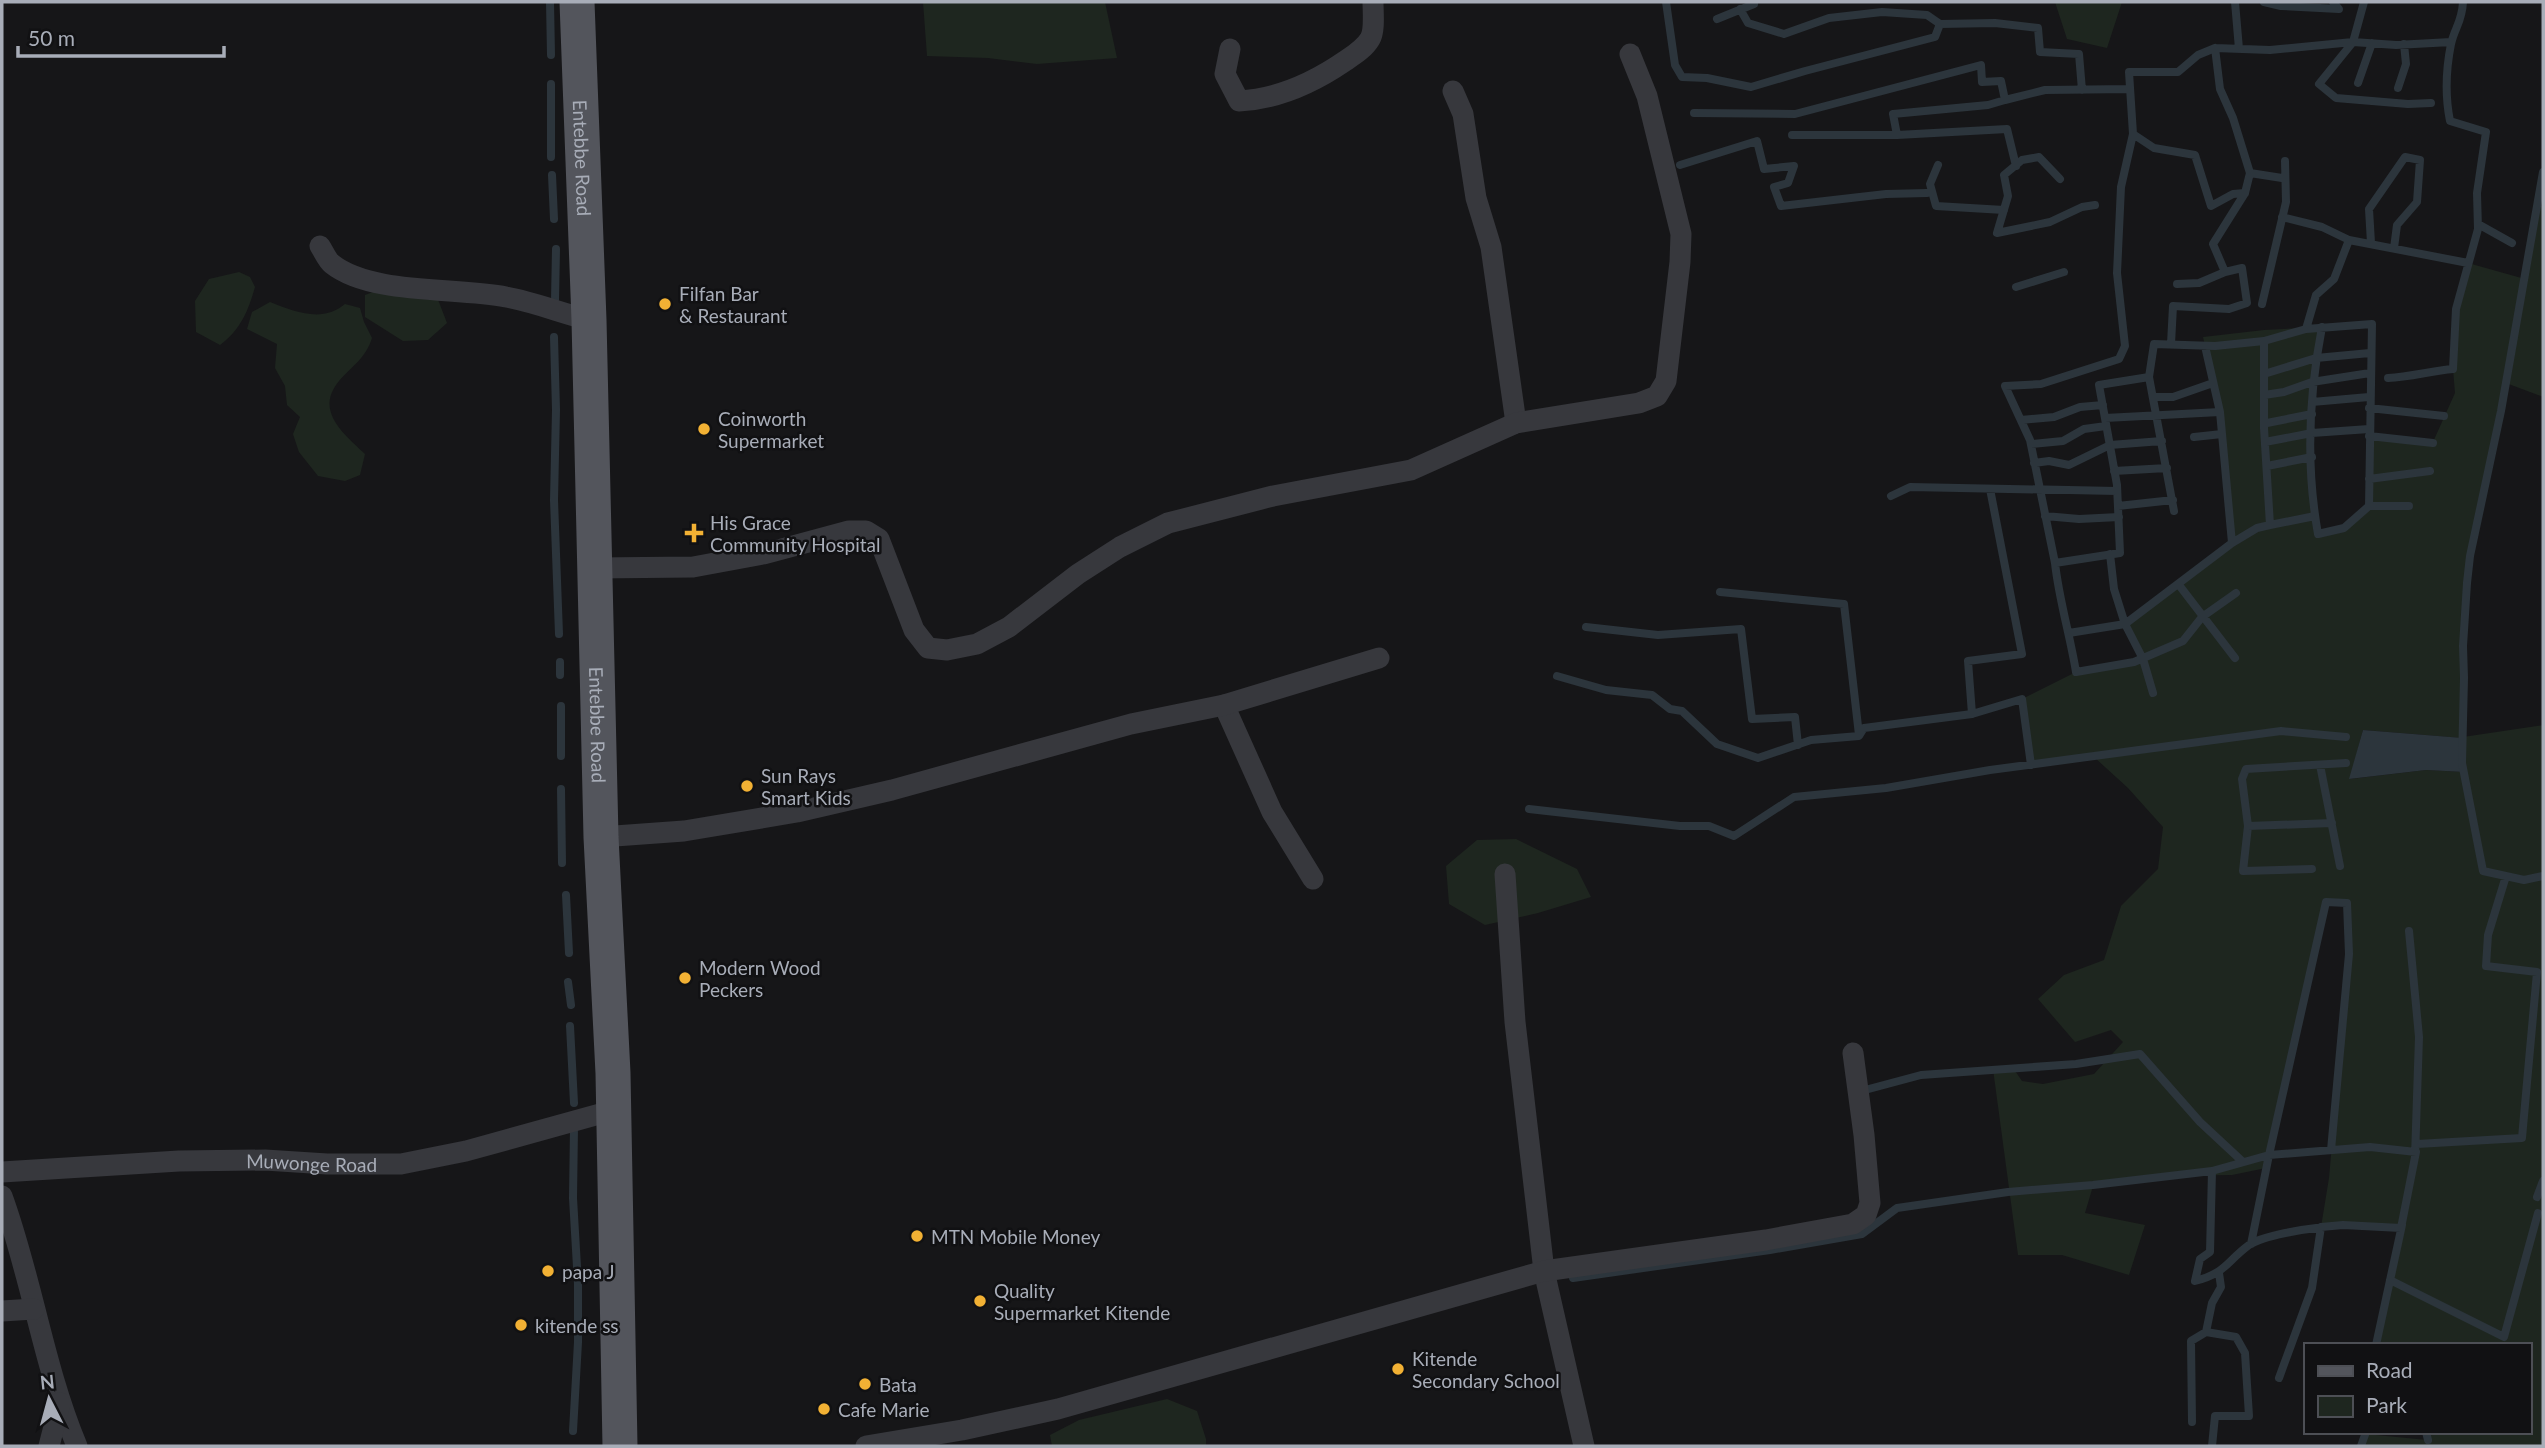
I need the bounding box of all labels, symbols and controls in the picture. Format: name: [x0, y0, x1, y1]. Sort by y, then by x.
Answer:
scale bar: [18, 14, 224, 58]
text: 50 m: [28, 25, 75, 50]
street label: Entebbe Road: [569, 99, 597, 216]
place label: Filfan Bar & Restaurant: [679, 282, 787, 327]
marker: Filfan Bar & Restaurant: [657, 296, 673, 312]
place label: Coinworth Supermarket: [718, 407, 824, 452]
marker: Coinworth Supermarket: [696, 421, 712, 437]
place label: His Grace Community Hospital: [710, 511, 880, 556]
marker: His Grace Community Hospital: [684, 523, 704, 543]
street label: Entebbe Road: [586, 666, 611, 783]
place label: Sun Rays Smart Kids: [761, 764, 851, 809]
marker: Sun Rays Smart Kids: [739, 778, 755, 794]
place label: Modern Wood Peckers: [699, 956, 821, 1001]
marker: Modern Wood Peckers: [677, 970, 693, 986]
street label: Muwonge Road: [246, 1148, 377, 1176]
place label: MTN Mobile Money: [931, 1225, 1100, 1248]
marker: MTN Mobile Money: [909, 1228, 925, 1244]
place label: papa J: [562, 1260, 615, 1283]
marker: papa J: [540, 1263, 556, 1279]
place label: Quality Supermarket Kitende: [994, 1279, 1170, 1324]
marker: Quality Supermarket Kitende: [972, 1293, 988, 1309]
place label: kitende ss: [535, 1314, 619, 1337]
marker: kitende ss: [513, 1317, 529, 1333]
legend: [2304, 1343, 2531, 1434]
place label: Kitende Secondary School: [1412, 1347, 1560, 1392]
text: Road: [2366, 1357, 2413, 1382]
marker: Kitende Secondary School: [1390, 1361, 1406, 1377]
north arrow: [14, 1364, 84, 1434]
text: N: [39, 1369, 56, 1394]
place label: Bata: [879, 1373, 917, 1396]
marker: Bata: [857, 1376, 873, 1392]
text: Park: [2366, 1392, 2407, 1417]
place label: Cafe Marie: [838, 1398, 930, 1421]
marker: Cafe Marie: [816, 1401, 832, 1417]

